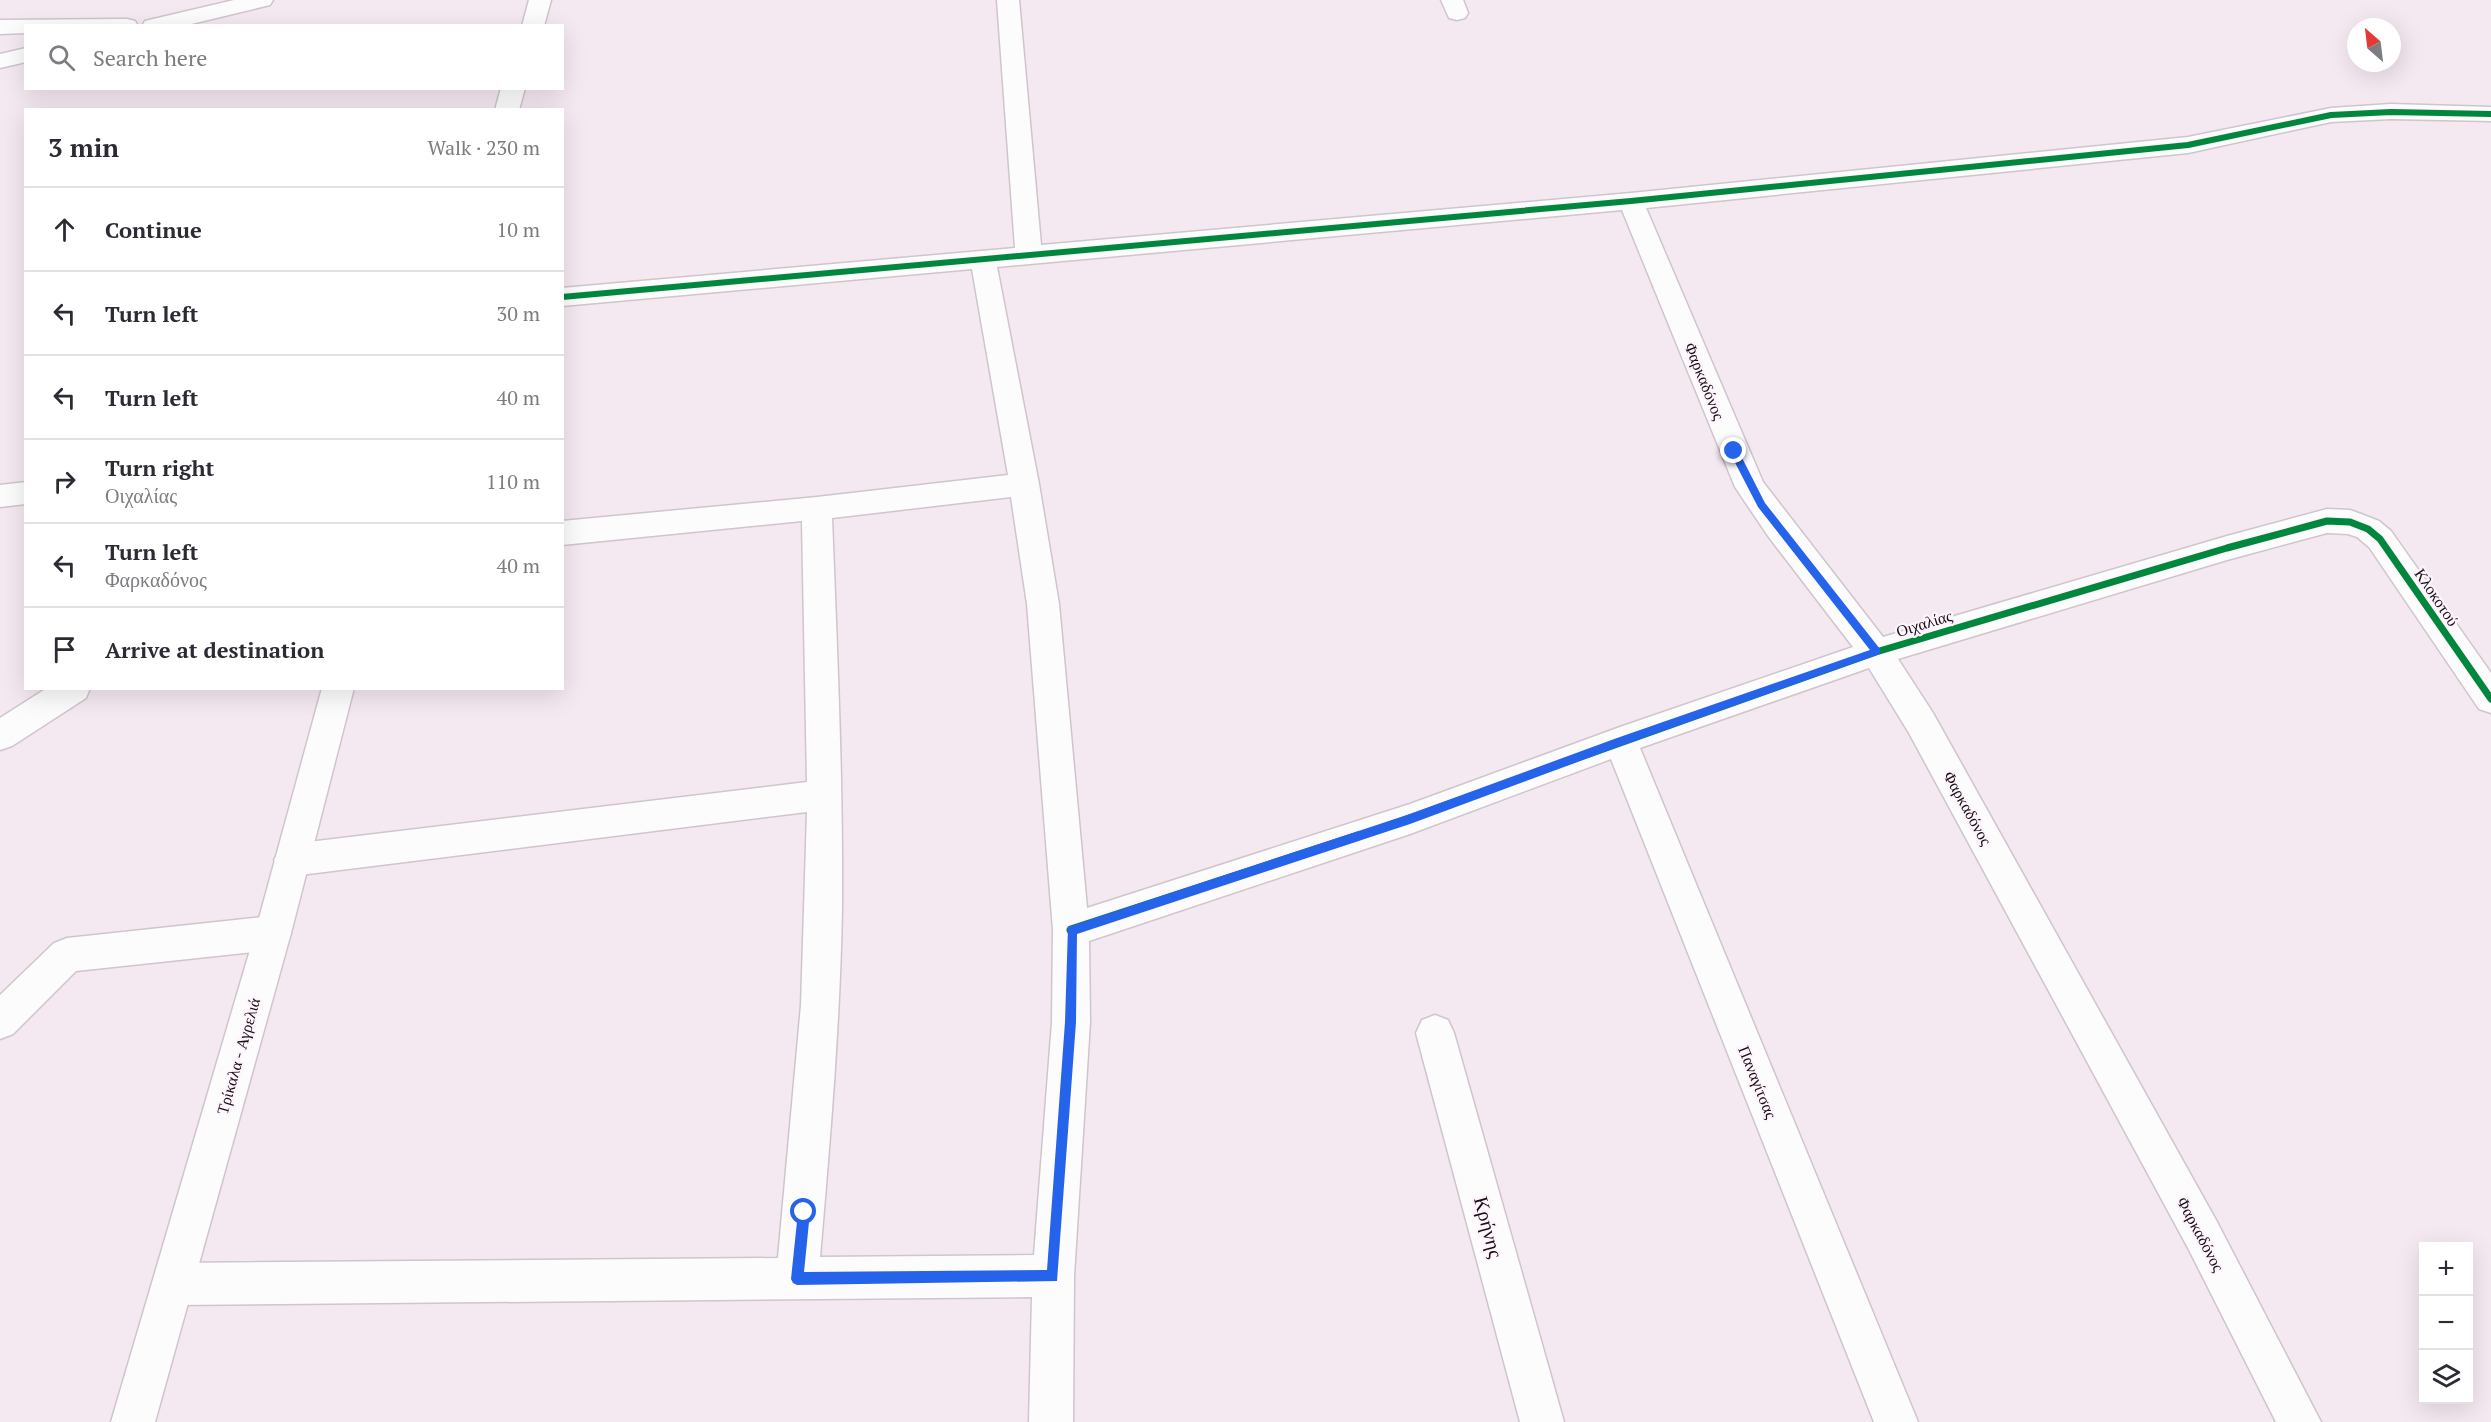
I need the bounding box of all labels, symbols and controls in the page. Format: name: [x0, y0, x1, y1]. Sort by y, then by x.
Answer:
north arrow: [2347, 18, 2401, 72]
search box: [24, 24, 564, 90]
icon: search: [45, 41, 78, 74]
text: Search here: [93, 43, 207, 72]
text: 3 min: [48, 130, 119, 164]
text: Walk · 230 m: [428, 134, 540, 161]
icon: ahead: [48, 213, 81, 246]
text: Continue: [105, 215, 202, 244]
text: 10 m: [497, 216, 540, 243]
icon: left: [48, 297, 81, 330]
text: Turn left: [105, 299, 198, 328]
text: 30 m: [497, 300, 540, 327]
street label: Φαρκαδόνος: [1680, 339, 1731, 424]
icon: left: [48, 381, 81, 414]
text: Turn left: [105, 383, 198, 412]
text: 40 m: [497, 384, 540, 411]
route end: [1720, 437, 1746, 463]
text: Turn right: [105, 453, 214, 482]
icon: right: [48, 465, 81, 498]
text: 110 m: [486, 468, 540, 495]
text: Οιχαλίας: [105, 482, 177, 509]
text: Turn left: [105, 537, 198, 566]
icon: left: [48, 549, 81, 582]
text: 40 m: [497, 552, 540, 579]
street label: Κλοκοτού: [2410, 564, 2464, 630]
text: Φαρκαδόνος: [105, 566, 207, 593]
street label: Οιχαλίας: [1893, 604, 1955, 642]
icon: arrive: [48, 633, 81, 666]
text: Arrive at destination: [105, 635, 324, 664]
street label: Φαρκαδόνος: [1939, 767, 1998, 850]
street label: Τρίκαλα - Αγρελιά: [211, 995, 265, 1117]
street label: Παναγίτσας: [1733, 1042, 1783, 1122]
street label: Κρήνης: [1468, 1193, 1510, 1261]
street label: Φαρκαδόνος: [2172, 1193, 2230, 1276]
route start: [790, 1198, 816, 1224]
map controls: [2419, 1242, 2473, 1404]
button: +: [2419, 1242, 2473, 1296]
button: −: [2419, 1296, 2473, 1350]
button: layers: [2419, 1350, 2473, 1404]

